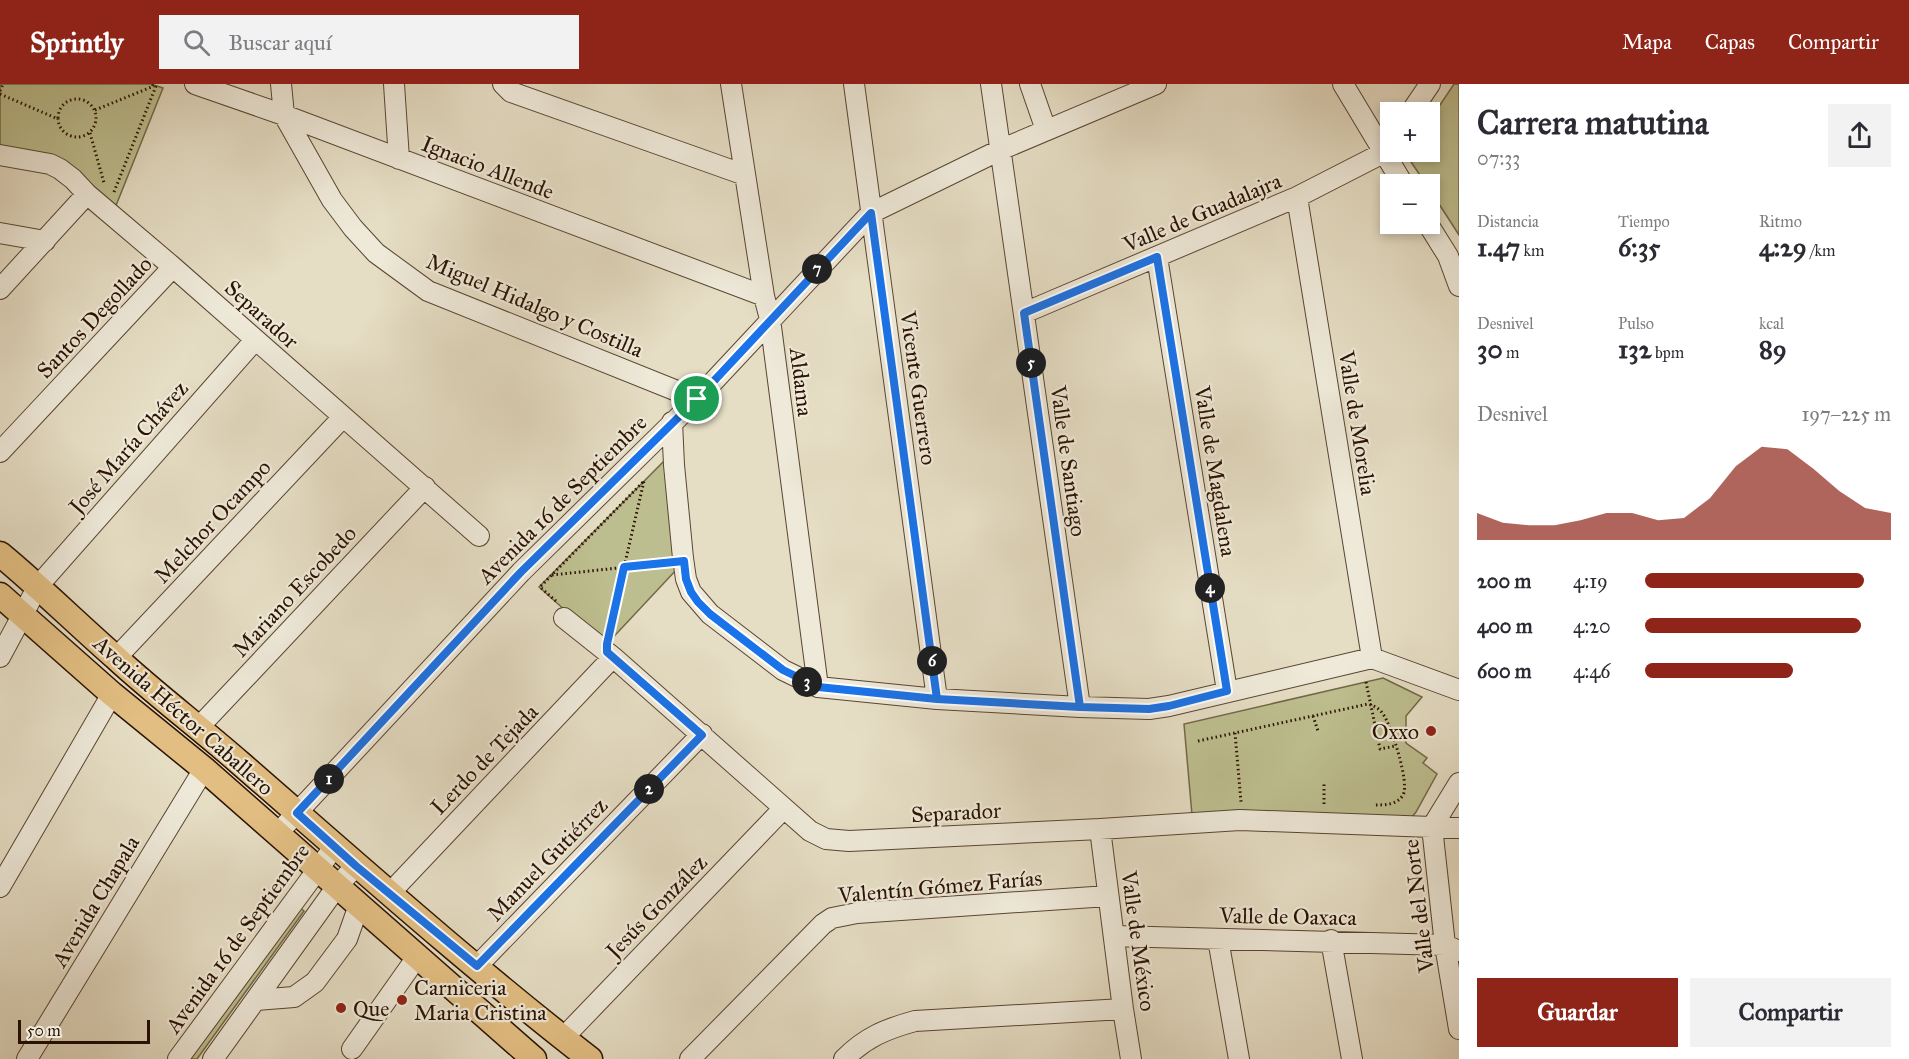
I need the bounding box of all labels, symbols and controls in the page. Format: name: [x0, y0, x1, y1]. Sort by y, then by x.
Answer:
search box: [159, 15, 579, 69]
text: Sprintly: [30, 25, 123, 60]
icon: search: [180, 26, 213, 59]
text: Buscar aquí: [228, 29, 332, 56]
text: Mapa: [1622, 29, 1672, 55]
text: Capas: [1705, 29, 1755, 55]
text: Compartir: [1788, 29, 1879, 55]
map controls: [1380, 102, 1440, 234]
button: +: [1380, 102, 1440, 162]
text: Carrera matutina: [1477, 103, 1709, 143]
button: share: [1828, 104, 1891, 167]
street label: Ignacio Allende: [418, 130, 558, 205]
text: 07:33: [1477, 146, 1520, 170]
street label: Valle de Guadalajra: [1118, 167, 1286, 258]
button: −: [1380, 174, 1440, 234]
text: Distancia: [1477, 212, 1539, 231]
text: Tiempo: [1618, 212, 1670, 231]
text: Ritmo: [1759, 212, 1802, 231]
text: 1.47: [1477, 231, 1520, 263]
text: 6:35: [1618, 231, 1660, 263]
text: 4:29: [1759, 231, 1807, 263]
text: km: [1520, 241, 1544, 260]
text: /km: [1807, 241, 1835, 260]
street label: Miguel Hidalgo y Costilla: [422, 248, 648, 364]
street label: Santos Degollado: [31, 251, 158, 384]
pin: 7: [802, 254, 832, 284]
text: 7: [813, 259, 821, 278]
street label: Separador: [219, 274, 305, 355]
street label: Vicente Guerrero: [894, 308, 943, 467]
text: Desnivel: [1477, 314, 1533, 333]
text: Pulso: [1618, 314, 1654, 333]
text: kcal: [1759, 314, 1784, 333]
text: 30: [1477, 333, 1503, 365]
text: 132: [1618, 333, 1652, 365]
text: 89: [1759, 333, 1787, 365]
text: m: [1503, 343, 1519, 362]
text: bpm: [1652, 343, 1684, 362]
street label: Aldama: [784, 345, 819, 419]
pin: 5: [1016, 348, 1046, 378]
street label: Valle de Morelia: [1333, 348, 1382, 498]
text: 5: [1027, 353, 1035, 372]
pin: [671, 373, 722, 424]
street label: José María Chávez: [62, 375, 194, 521]
icon: arrive: [680, 382, 713, 415]
street label: Valle de Santiago: [1044, 383, 1092, 538]
street label: Valle de Magdalena: [1189, 383, 1242, 559]
text: Desnivel: [1477, 402, 1548, 426]
text: 197–225 m: [1801, 402, 1891, 426]
street label: Avenida 16 de Septiembre: [472, 409, 652, 590]
street label: Melchor Ocampo: [148, 454, 277, 589]
street label: Mariano Escobedo: [227, 520, 362, 663]
text: 200 m: [1477, 569, 1531, 593]
text: 4:19: [1573, 569, 1608, 593]
pin: 4: [1195, 573, 1225, 603]
text: 4: [1206, 578, 1214, 597]
text: 400 m: [1477, 614, 1533, 638]
text: 4:20: [1573, 614, 1611, 638]
street label: Avenida Héctor Caballero: [87, 629, 279, 801]
pin: 6: [917, 646, 947, 676]
text: 6: [928, 651, 936, 670]
text: 600 m: [1477, 659, 1532, 683]
text: 4:46: [1573, 659, 1611, 683]
pin: 3: [792, 667, 822, 697]
text: 3: [804, 672, 810, 691]
street label: Lerdo de Tejada: [425, 698, 544, 820]
place label: Oxxo: [1372, 718, 1419, 745]
marker: Oxxo: [1424, 724, 1438, 738]
pin: 1: [314, 764, 344, 794]
text: 1: [326, 769, 332, 788]
pin: 2: [634, 774, 664, 804]
text: 2: [645, 779, 653, 798]
street label: Manuel Gutiérrez: [481, 792, 613, 927]
street label: Separador: [910, 797, 1002, 828]
street label: Avenida Chapala: [45, 830, 146, 973]
street label: Avenida 16 de Septiembre: [159, 838, 315, 1039]
street label: Valle del Norte: [1397, 838, 1440, 975]
street label: Jesús González: [599, 849, 713, 965]
street label: Valentín Gómez Farías: [836, 864, 1043, 909]
street label: Valle de México: [1115, 868, 1162, 1013]
street label: Valle de Oaxaca: [1218, 902, 1358, 931]
place label: Carniceria Maria Cristina: [414, 974, 547, 1026]
button: Guardar: [1477, 978, 1678, 1047]
button: Compartir: [1690, 978, 1891, 1047]
marker: Carniceria Maria Cristina: [395, 993, 409, 1007]
place label: Que: [353, 995, 389, 1022]
marker: Que: [334, 1001, 348, 1015]
scale bar: [18, 1017, 150, 1044]
text: 50 m: [27, 1021, 61, 1040]

